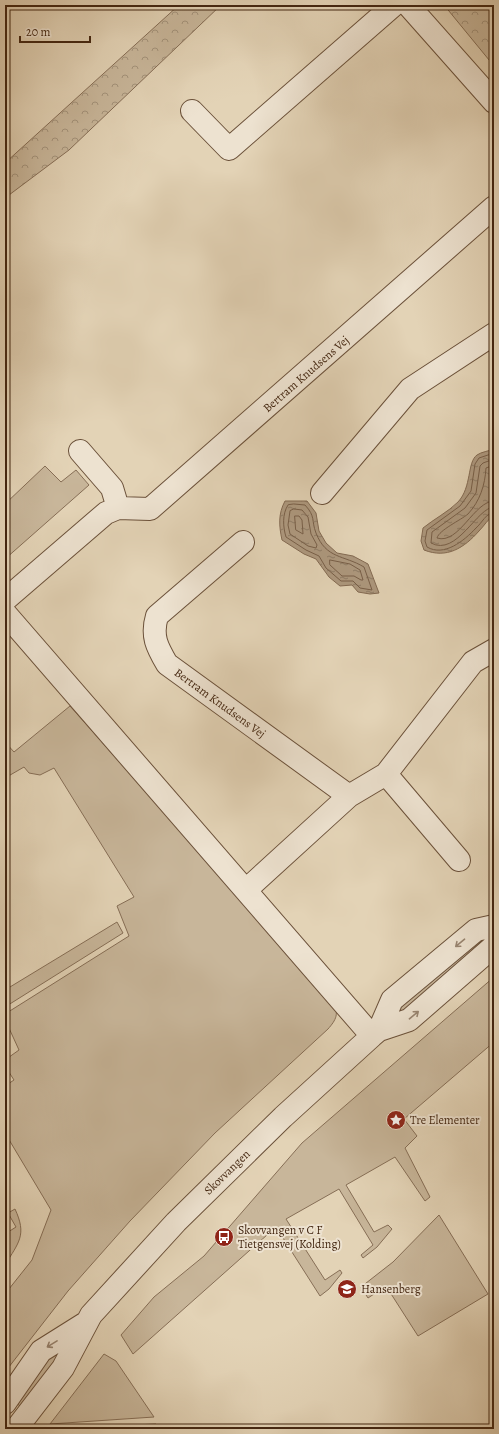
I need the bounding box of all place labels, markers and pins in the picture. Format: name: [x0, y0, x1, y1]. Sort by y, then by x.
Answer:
place icon: Tre Elementer: [385, 1109, 407, 1131]
place label: Tre Elementer: [410, 1112, 480, 1128]
place label: Skovvangen v C F Tietgensvej (Kolding): [238, 1222, 341, 1252]
bus stop icon: Skovvangen v C F Tietgensvej (Kolding): [213, 1226, 235, 1248]
school or university icon: Hansenberg: [336, 1278, 358, 1300]
place label: Hansenberg: [361, 1281, 421, 1297]

